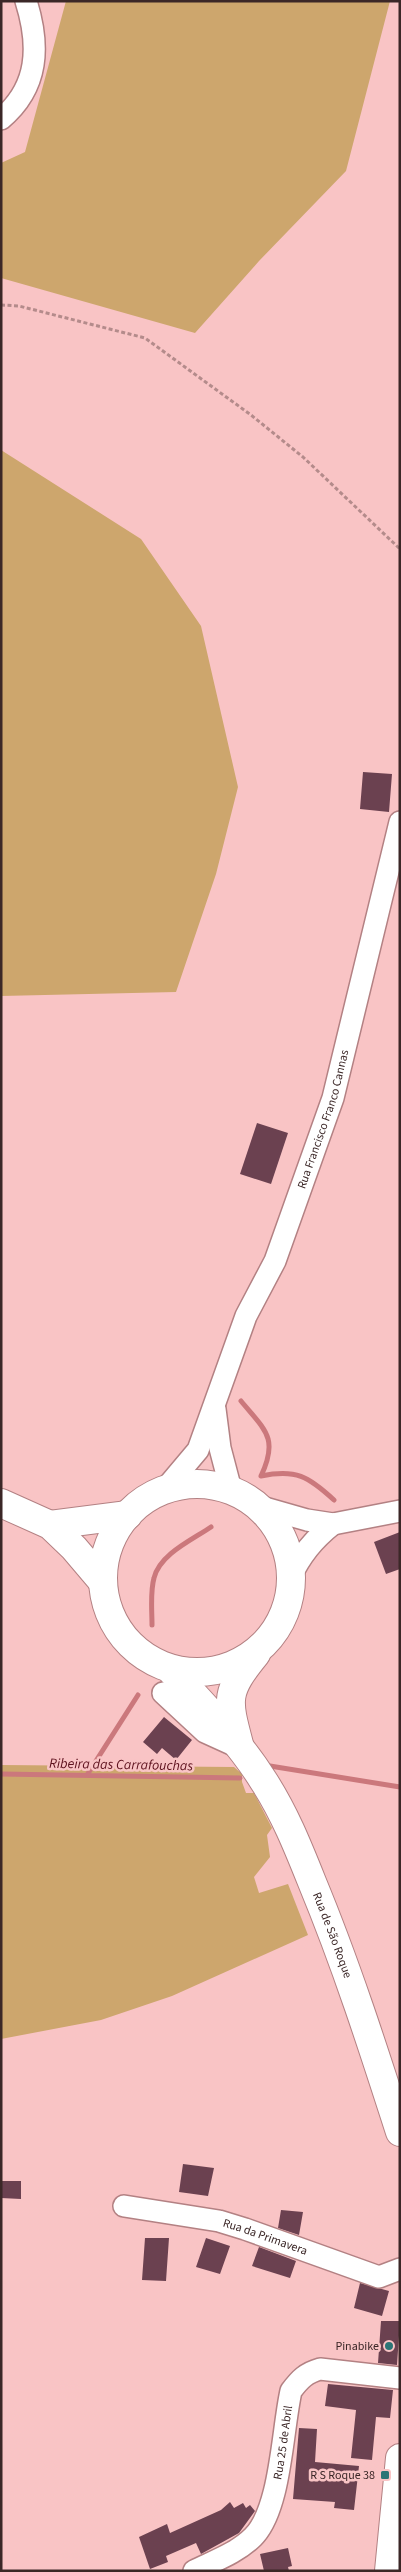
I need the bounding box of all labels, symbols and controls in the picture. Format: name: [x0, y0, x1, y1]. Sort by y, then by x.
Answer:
street label: Rua Francisco Franco Cannas: [293, 1048, 353, 1191]
water label: Ribeira das Carrafouchas: [49, 1754, 194, 1776]
street label: Rua de São Roque: [309, 1890, 357, 1981]
street label: Rua da Primavera: [221, 2214, 310, 2259]
place label: Pinabike: [335, 2338, 379, 2355]
marker: Pinabike: [383, 2340, 395, 2352]
street label: Rua 25 de Abril: [269, 2404, 297, 2481]
place label: R S Roque 38: [310, 2467, 375, 2484]
marker: R S Roque 38: [379, 2469, 391, 2481]

